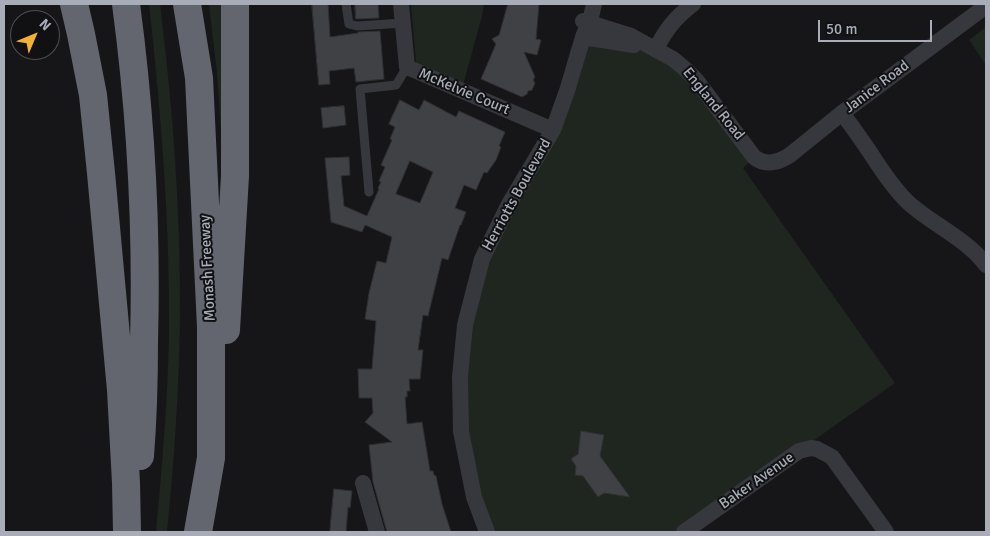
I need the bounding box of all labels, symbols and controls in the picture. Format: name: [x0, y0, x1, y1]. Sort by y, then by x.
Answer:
north arrow: [10, 10, 60, 60]
scale bar: [820, 10, 934, 42]
text: N: [36, 15, 55, 34]
text: 50 m: [826, 20, 857, 38]
street label: Janice Road: [841, 57, 913, 117]
street label: England Road: [678, 64, 748, 144]
street label: McKelvie Court: [416, 65, 512, 119]
street label: Herriotts Boulevard: [479, 136, 555, 254]
street label: Monash Freeway: [196, 214, 220, 322]
street label: Baker Avenue: [716, 449, 798, 513]

